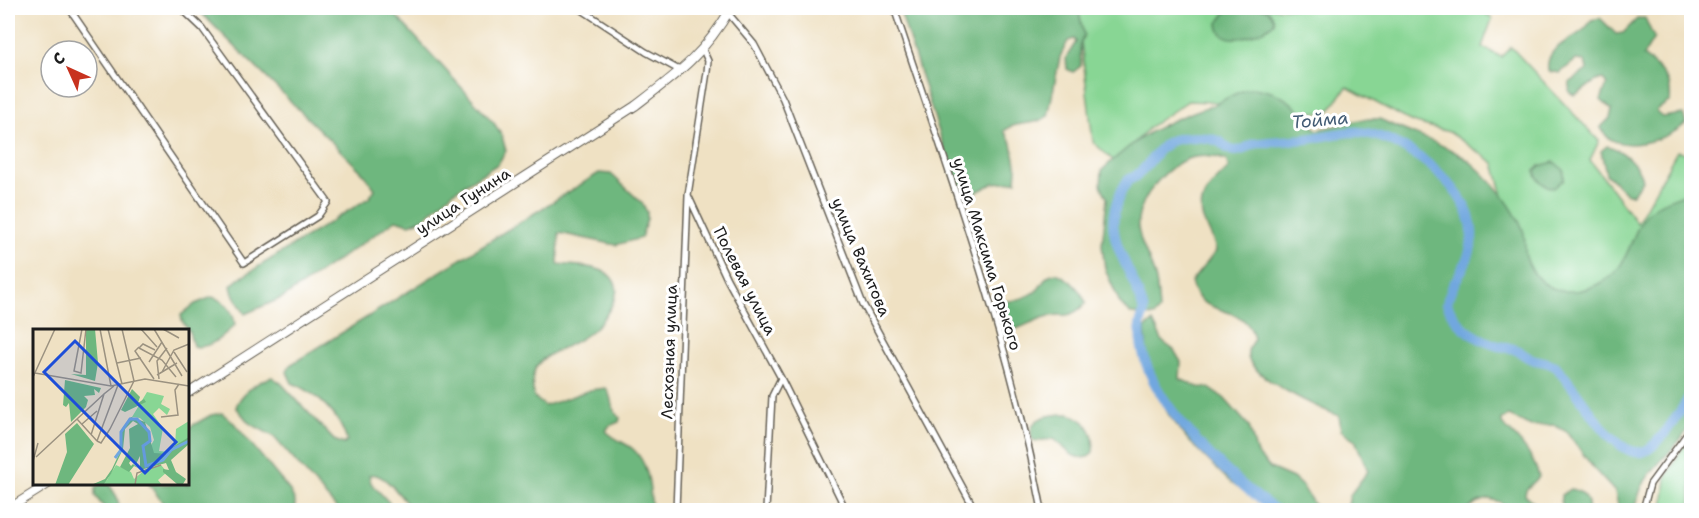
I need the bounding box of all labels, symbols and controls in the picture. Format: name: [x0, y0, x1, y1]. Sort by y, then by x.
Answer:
north arrow: [39, 39, 99, 99]
text: С: [48, 48, 70, 70]
water label: Тойма: [1291, 106, 1349, 134]
street label: улица Максима Горького: [948, 155, 1026, 353]
street label: улица Гунина: [412, 163, 514, 239]
street label: улица Вахитова: [827, 194, 895, 320]
street label: Полевая улица: [709, 223, 781, 339]
street label: Лесхозная улица: [656, 284, 682, 420]
inset map: [33, 329, 189, 485]

